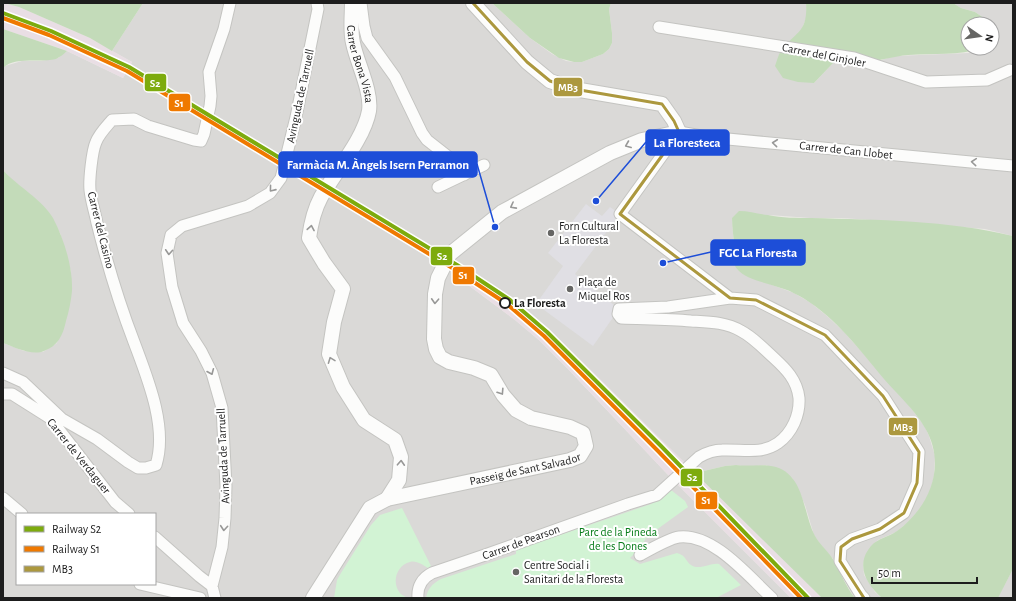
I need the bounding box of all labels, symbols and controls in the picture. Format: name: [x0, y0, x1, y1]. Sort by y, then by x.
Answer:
north arrow: [960, 16, 1000, 56]
street label: Carrer Bona Vista: [345, 25, 375, 104]
text: N: [983, 33, 995, 43]
street label: Carrer del Ginjoler: [781, 41, 867, 70]
street label: Avinguda de Tarruell: [284, 48, 316, 144]
line badge: S2: [144, 73, 167, 92]
line badge: MB3: [553, 77, 583, 97]
text: S2: [150, 78, 160, 89]
text: MB3: [558, 82, 578, 93]
line badge: S1: [168, 93, 191, 112]
text: S1: [174, 98, 184, 109]
callout: La Floresteca: [646, 130, 729, 155]
text: La Floresteca: [654, 137, 720, 150]
one-way arrow: [772, 139, 778, 148]
street label: Carrer de Can Llobet: [799, 139, 893, 161]
one-way arrow: [625, 141, 632, 149]
callout: Farmàcia M. Àngels Isern Perramon: [279, 152, 477, 177]
text: Farmàcia M. Àngels Isern Perramon: [287, 157, 469, 172]
one-way arrow: [971, 158, 977, 167]
one-way arrow: [270, 184, 277, 191]
street label: Carrer del Casino: [86, 190, 116, 270]
one-way arrow: [510, 201, 517, 209]
place label: Forn Cultural La Floresta: [559, 220, 619, 246]
one-way arrow: [306, 225, 314, 231]
marker: Forn Cultural La Floresta: [546, 228, 556, 238]
callout: FGC La Floresta: [711, 240, 805, 265]
line badge: S2: [430, 246, 453, 266]
text: FGC La Floresta: [719, 247, 797, 260]
one-way arrow: [164, 248, 173, 255]
text: S2: [437, 251, 447, 262]
line badge: S1: [452, 266, 475, 285]
text: S1: [458, 270, 468, 281]
place label: Plaça de Miquel Ros: [578, 276, 630, 302]
marker: Plaça de Miquel Ros: [565, 284, 575, 294]
marker: La Floresta: [499, 297, 511, 309]
place label: La Floresta: [514, 297, 566, 309]
one-way arrow: [431, 298, 439, 304]
one-way arrow: [328, 356, 336, 363]
one-way arrow: [206, 367, 214, 375]
one-way arrow: [496, 387, 503, 394]
street label: Avinguda de Tarruell: [214, 408, 232, 504]
street label: Carrer de Verdaguer: [45, 416, 113, 496]
line badge: MB3: [888, 417, 918, 436]
text: MB3: [893, 422, 913, 433]
street label: Passeig de Sant Salvador: [468, 450, 582, 487]
one-way arrow: [396, 460, 405, 466]
line badge: S2: [680, 468, 703, 487]
text: S2: [687, 472, 697, 483]
line badge: S1: [695, 491, 718, 510]
text: S1: [701, 495, 711, 506]
legend: [16, 513, 156, 585]
street label: Carrer de Pearson: [481, 522, 561, 562]
text: Railway S2: [52, 523, 102, 536]
one-way arrow: [220, 525, 229, 531]
park label: Parc de la Pineda de les Dones: [579, 526, 658, 552]
text: Railway S1: [52, 543, 100, 556]
place label: Centre Social i Sanitari de la Floresta: [524, 559, 624, 585]
scale bar: [872, 559, 977, 585]
text: MB3: [52, 563, 73, 575]
marker: Centre Social i Sanitari de la Floresta: [511, 567, 521, 577]
text: 50 m: [878, 567, 901, 579]

